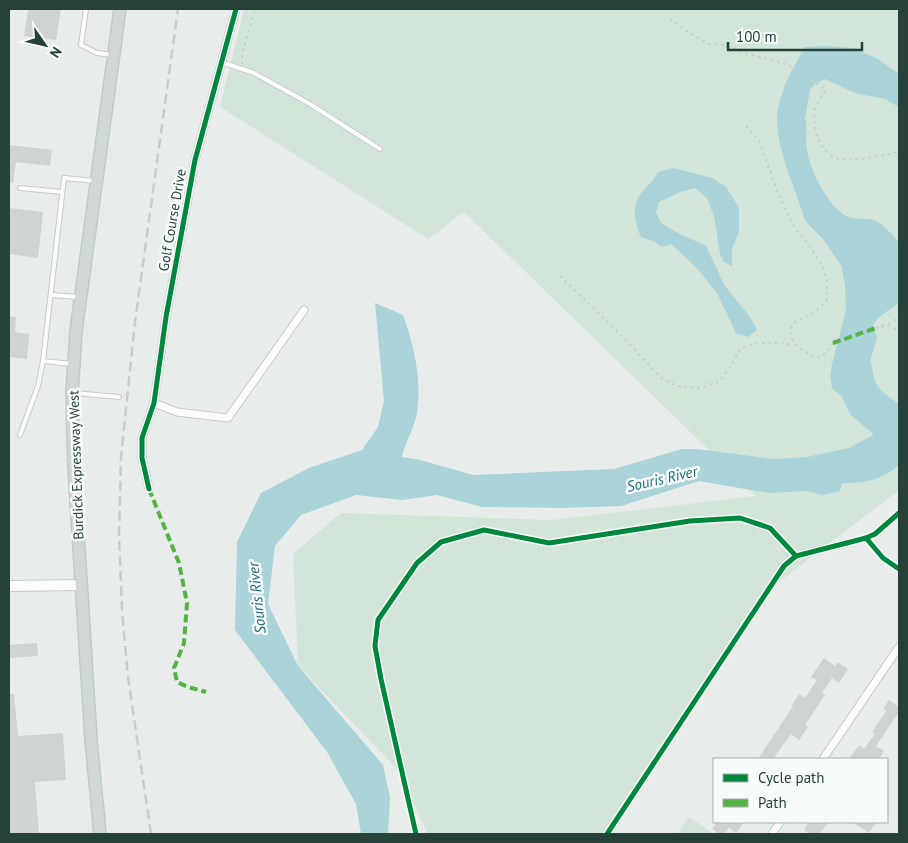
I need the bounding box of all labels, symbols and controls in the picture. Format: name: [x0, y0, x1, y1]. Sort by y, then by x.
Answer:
north arrow: [20, 20, 70, 70]
scale bar: [728, 20, 862, 52]
text: 100 m: [736, 27, 777, 46]
text: N: [46, 43, 66, 61]
street label: Golf Course Drive: [154, 167, 190, 273]
street label: Burdick Expressway West: [64, 390, 88, 540]
water label: Souris River: [625, 461, 700, 496]
water label: Souris River: [243, 560, 270, 635]
legend: [713, 758, 888, 823]
text: Cycle path: [758, 768, 824, 787]
text: Path: [758, 793, 787, 812]

